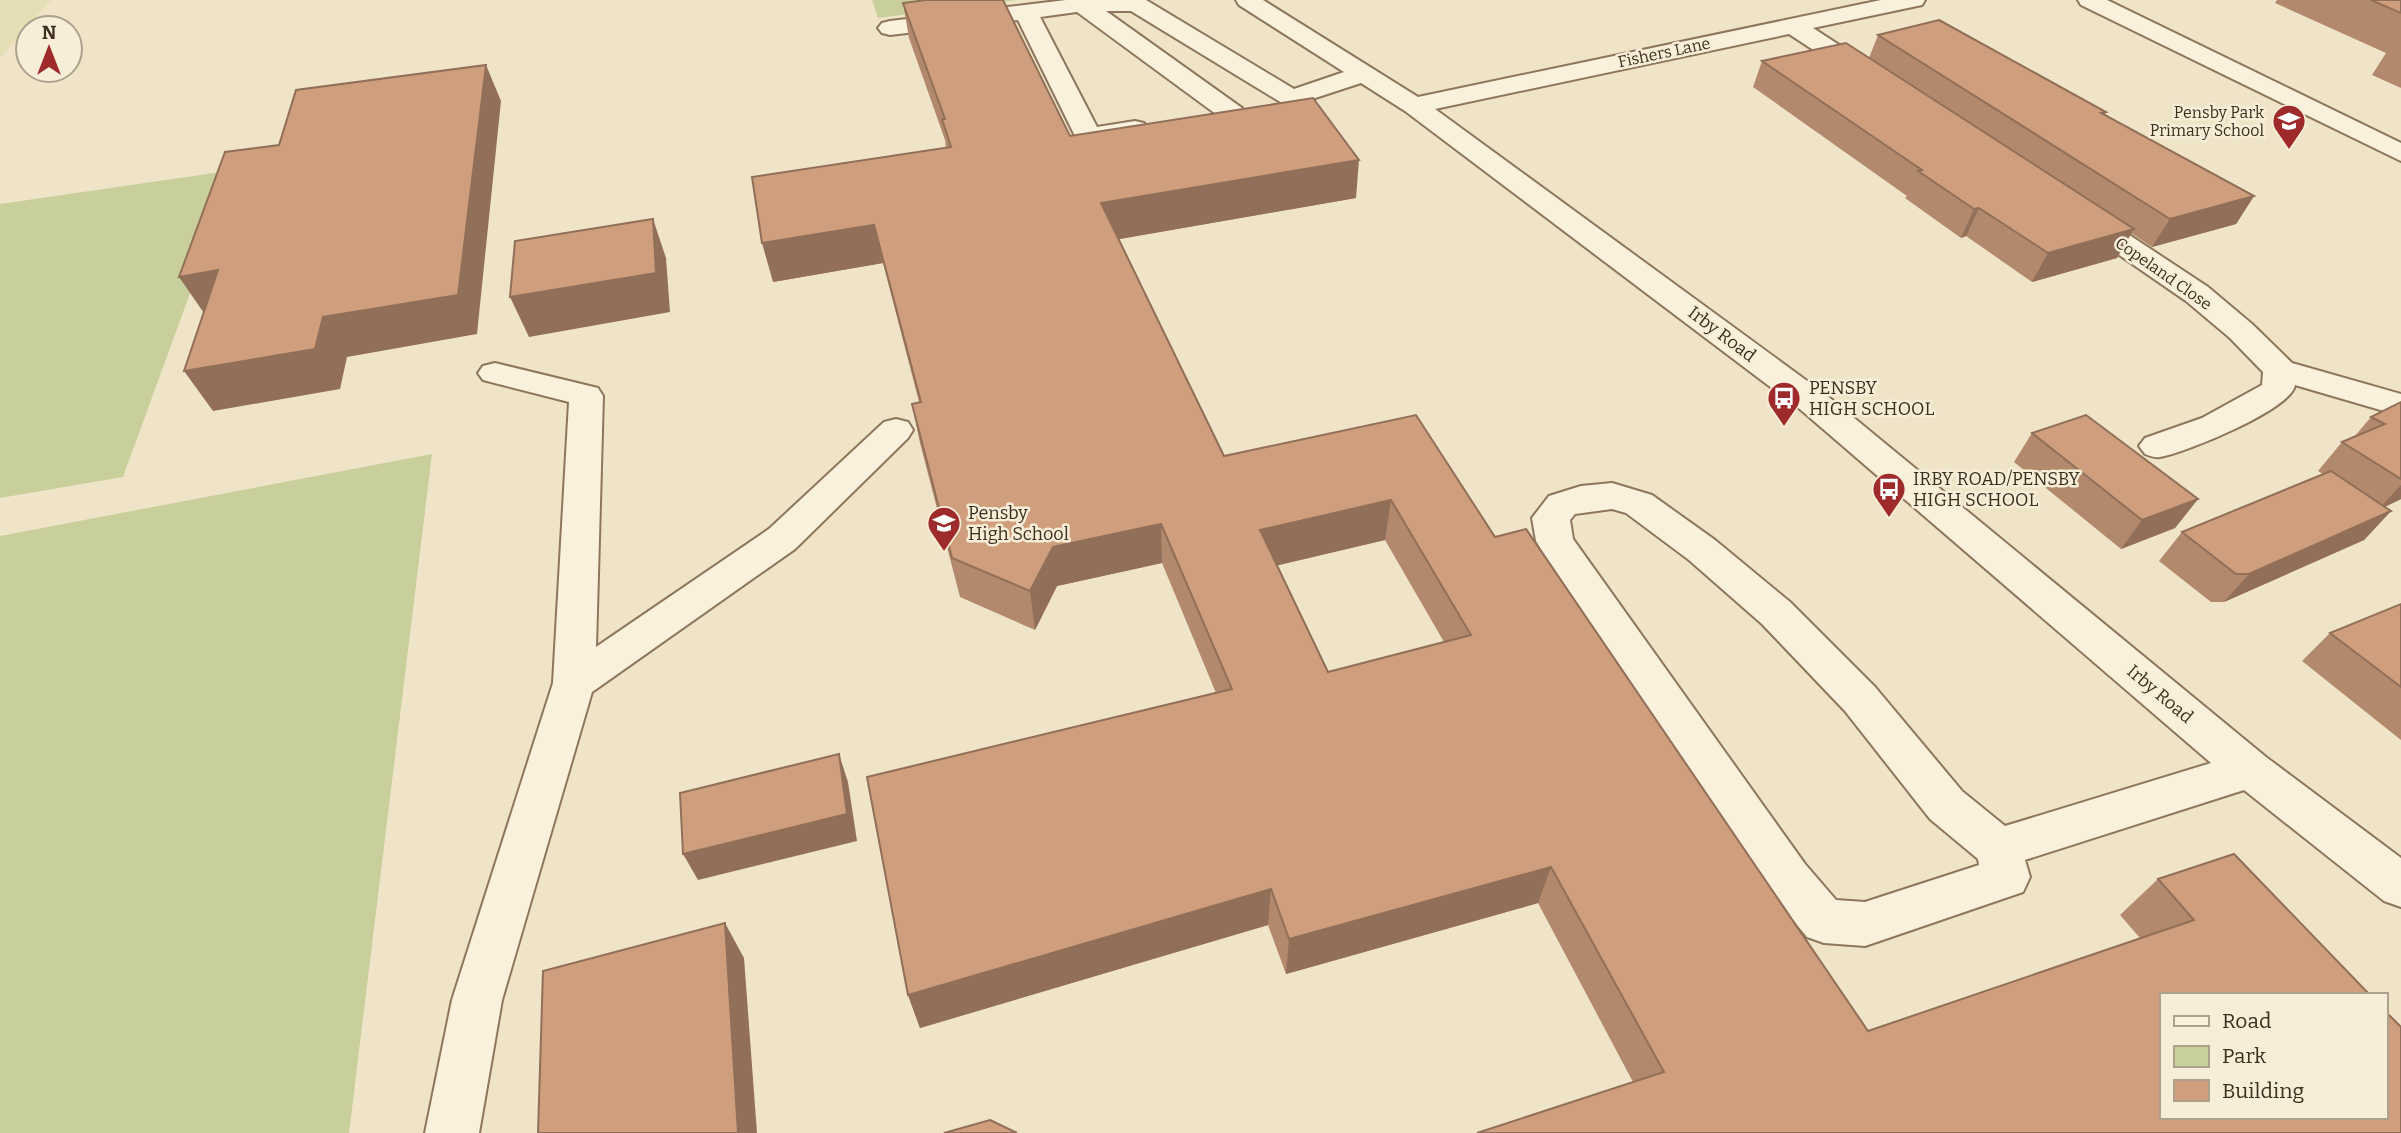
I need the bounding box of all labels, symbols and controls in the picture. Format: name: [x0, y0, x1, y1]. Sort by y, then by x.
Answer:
north arrow: [14, 14, 84, 84]
text: N: [42, 21, 57, 44]
street label: Fishers Lane: [1616, 33, 1712, 72]
school or university icon: Pensby Park Primary School: [2270, 102, 2308, 151]
place label: Pensby Park Primary School: [2150, 103, 2264, 140]
street label: Copeland Close: [2112, 233, 2216, 314]
street label: Irby Road: [1684, 301, 1761, 367]
place label: PENSBY HIGH SCHOOL: [1809, 377, 1934, 420]
bus stop icon: PENSBY HIGH SCHOOL: [1765, 379, 1803, 428]
place label: IRBY ROAD/PENSBY HIGH SCHOOL: [1913, 468, 2080, 511]
bus stop icon: IRBY ROAD/PENSBY HIGH SCHOOL: [1870, 470, 1908, 519]
place label: Pensby High School: [968, 502, 1069, 545]
school or university icon: Pensby High School: [925, 504, 963, 553]
street label: Irby Road: [2122, 660, 2198, 728]
legend: [2160, 993, 2387, 1119]
text: Road: [2222, 1008, 2271, 1034]
text: Park: [2222, 1043, 2266, 1069]
text: Building: [2222, 1078, 2305, 1104]

